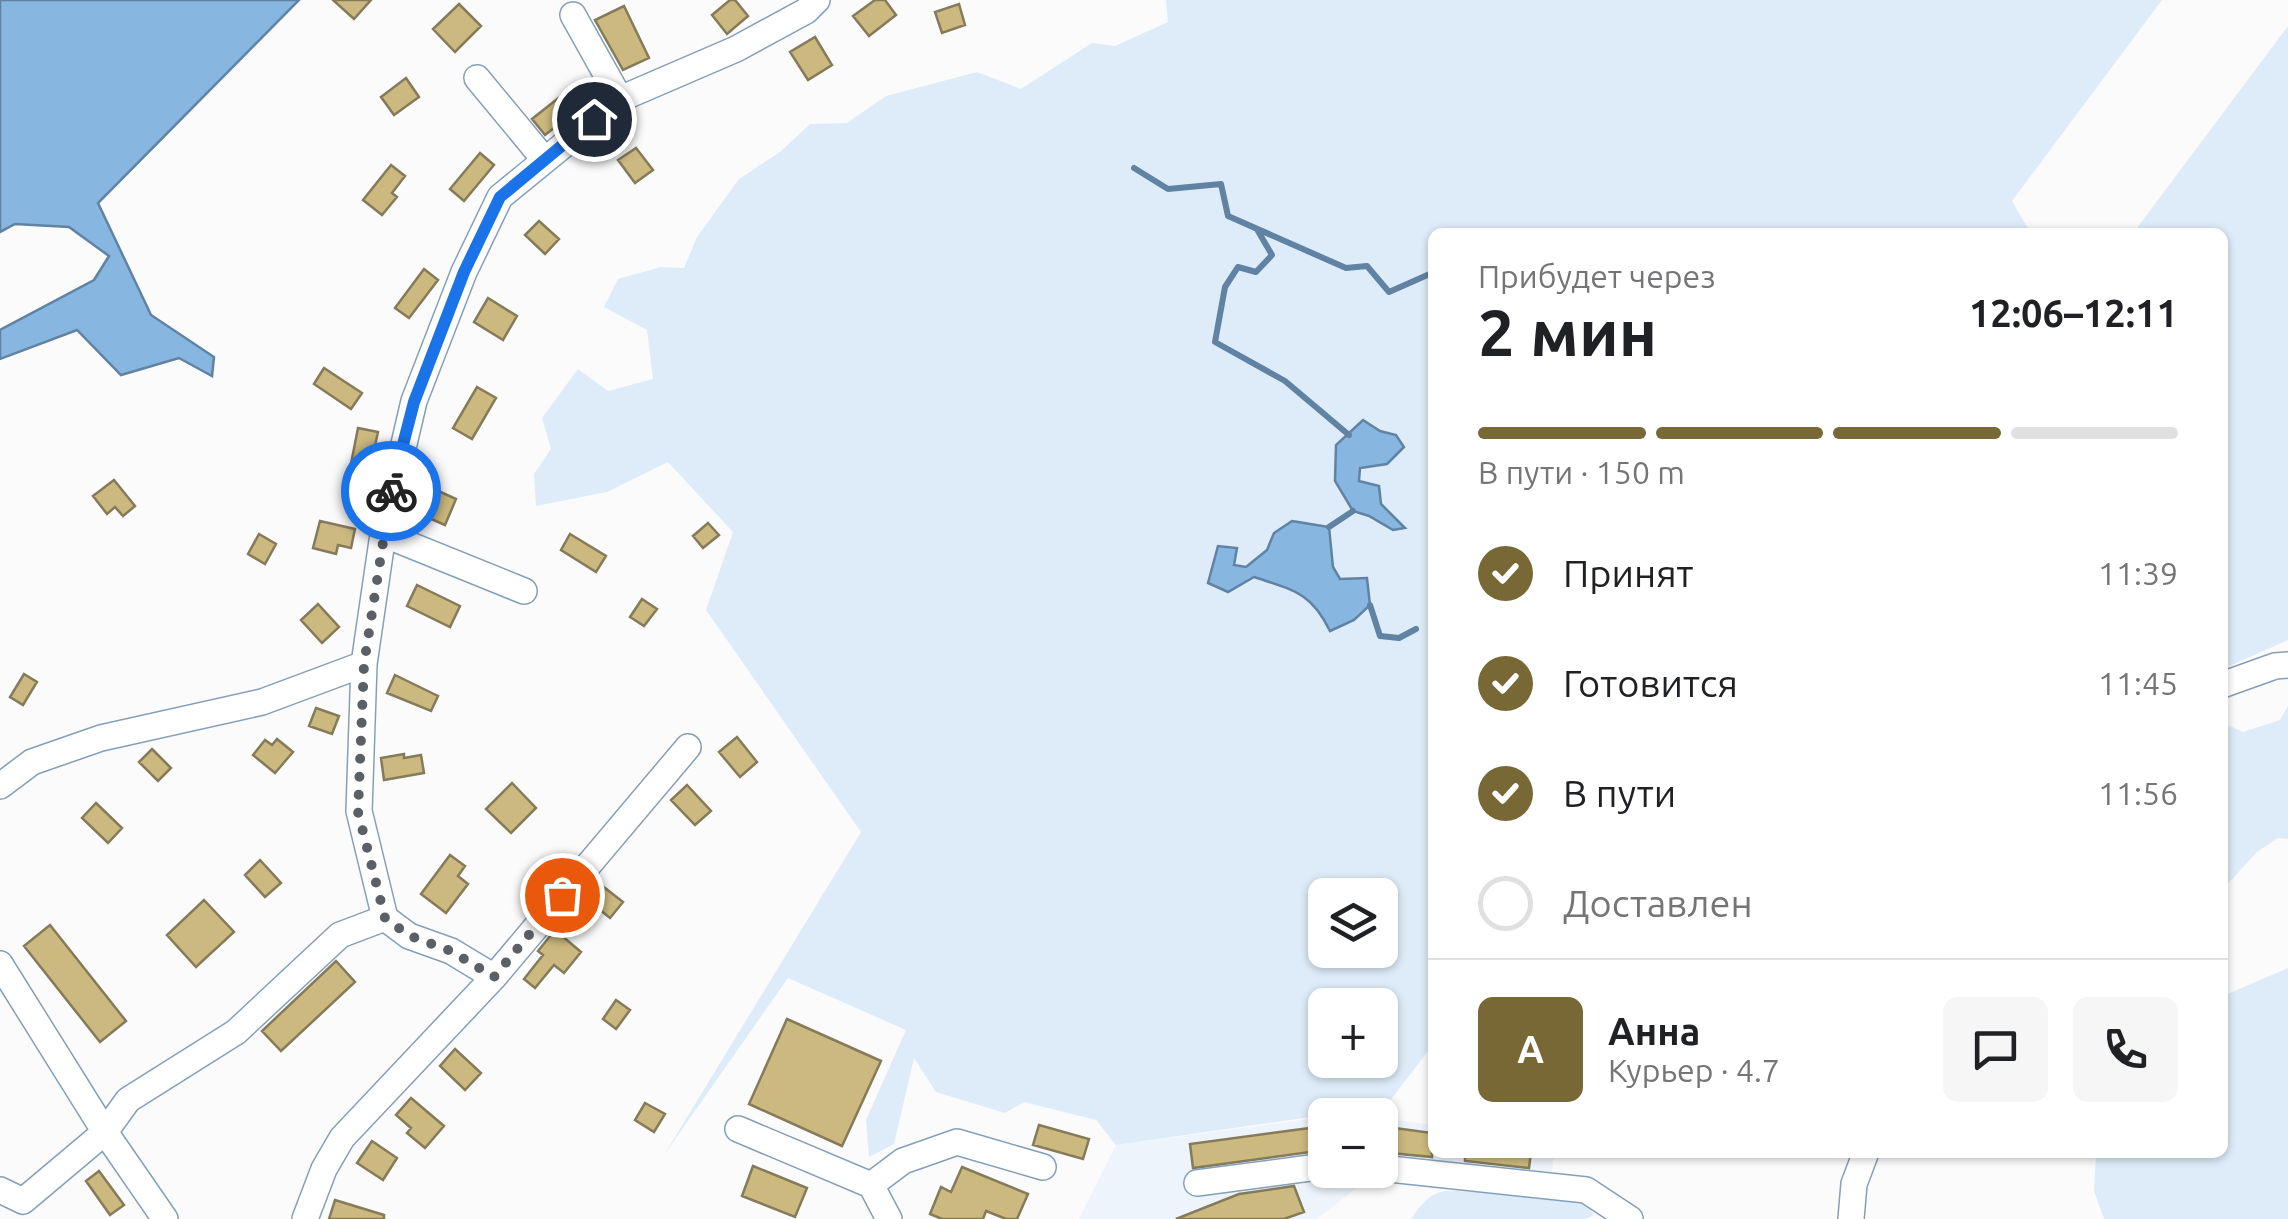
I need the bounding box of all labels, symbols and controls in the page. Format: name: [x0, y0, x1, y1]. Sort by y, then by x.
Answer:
pin: [552, 77, 637, 162]
icon: home: [567, 92, 622, 147]
text: Прибудет через: [1478, 258, 1716, 294]
text: 12:06–12:11: [1969, 292, 2178, 334]
text: 2 мин: [1478, 295, 1657, 368]
courier: [341, 441, 441, 541]
text: В пути · 150 m: [1478, 454, 1685, 490]
icon: bike: [364, 464, 419, 519]
icon: check: [1478, 546, 1533, 601]
text: Принят: [1563, 552, 1693, 594]
text: 11:39: [2098, 555, 2178, 591]
icon: check: [1478, 656, 1533, 711]
text: Готовится: [1563, 662, 1738, 704]
text: 11:45: [2098, 665, 2178, 701]
icon: check: [1478, 766, 1533, 821]
text: В пути: [1563, 772, 1676, 814]
text: 11:56: [2098, 775, 2178, 811]
pin: [520, 853, 605, 938]
icon: bag: [535, 868, 590, 923]
map controls: [1308, 878, 1398, 1188]
button: layers: [1308, 878, 1398, 968]
text: Доставлен: [1563, 882, 1753, 924]
button: +: [1308, 988, 1398, 1078]
button: chat: [1943, 997, 2048, 1102]
button: phone: [2073, 997, 2178, 1102]
text: Анна: [1608, 1010, 1700, 1052]
text: А: [1517, 1028, 1544, 1070]
text: Курьер · 4.7: [1608, 1052, 1780, 1088]
button: −: [1308, 1098, 1398, 1188]

